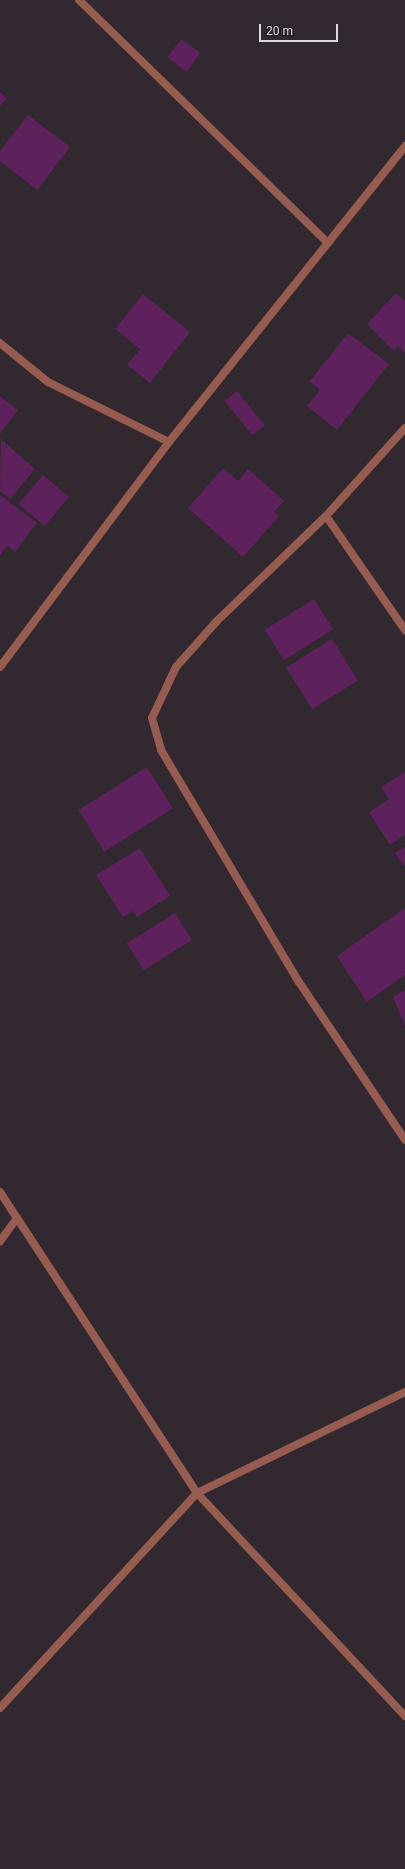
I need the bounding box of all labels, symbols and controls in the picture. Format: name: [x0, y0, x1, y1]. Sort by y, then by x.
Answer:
scale bar: [261, 16, 340, 42]
text: 20 m: [266, 24, 293, 38]

